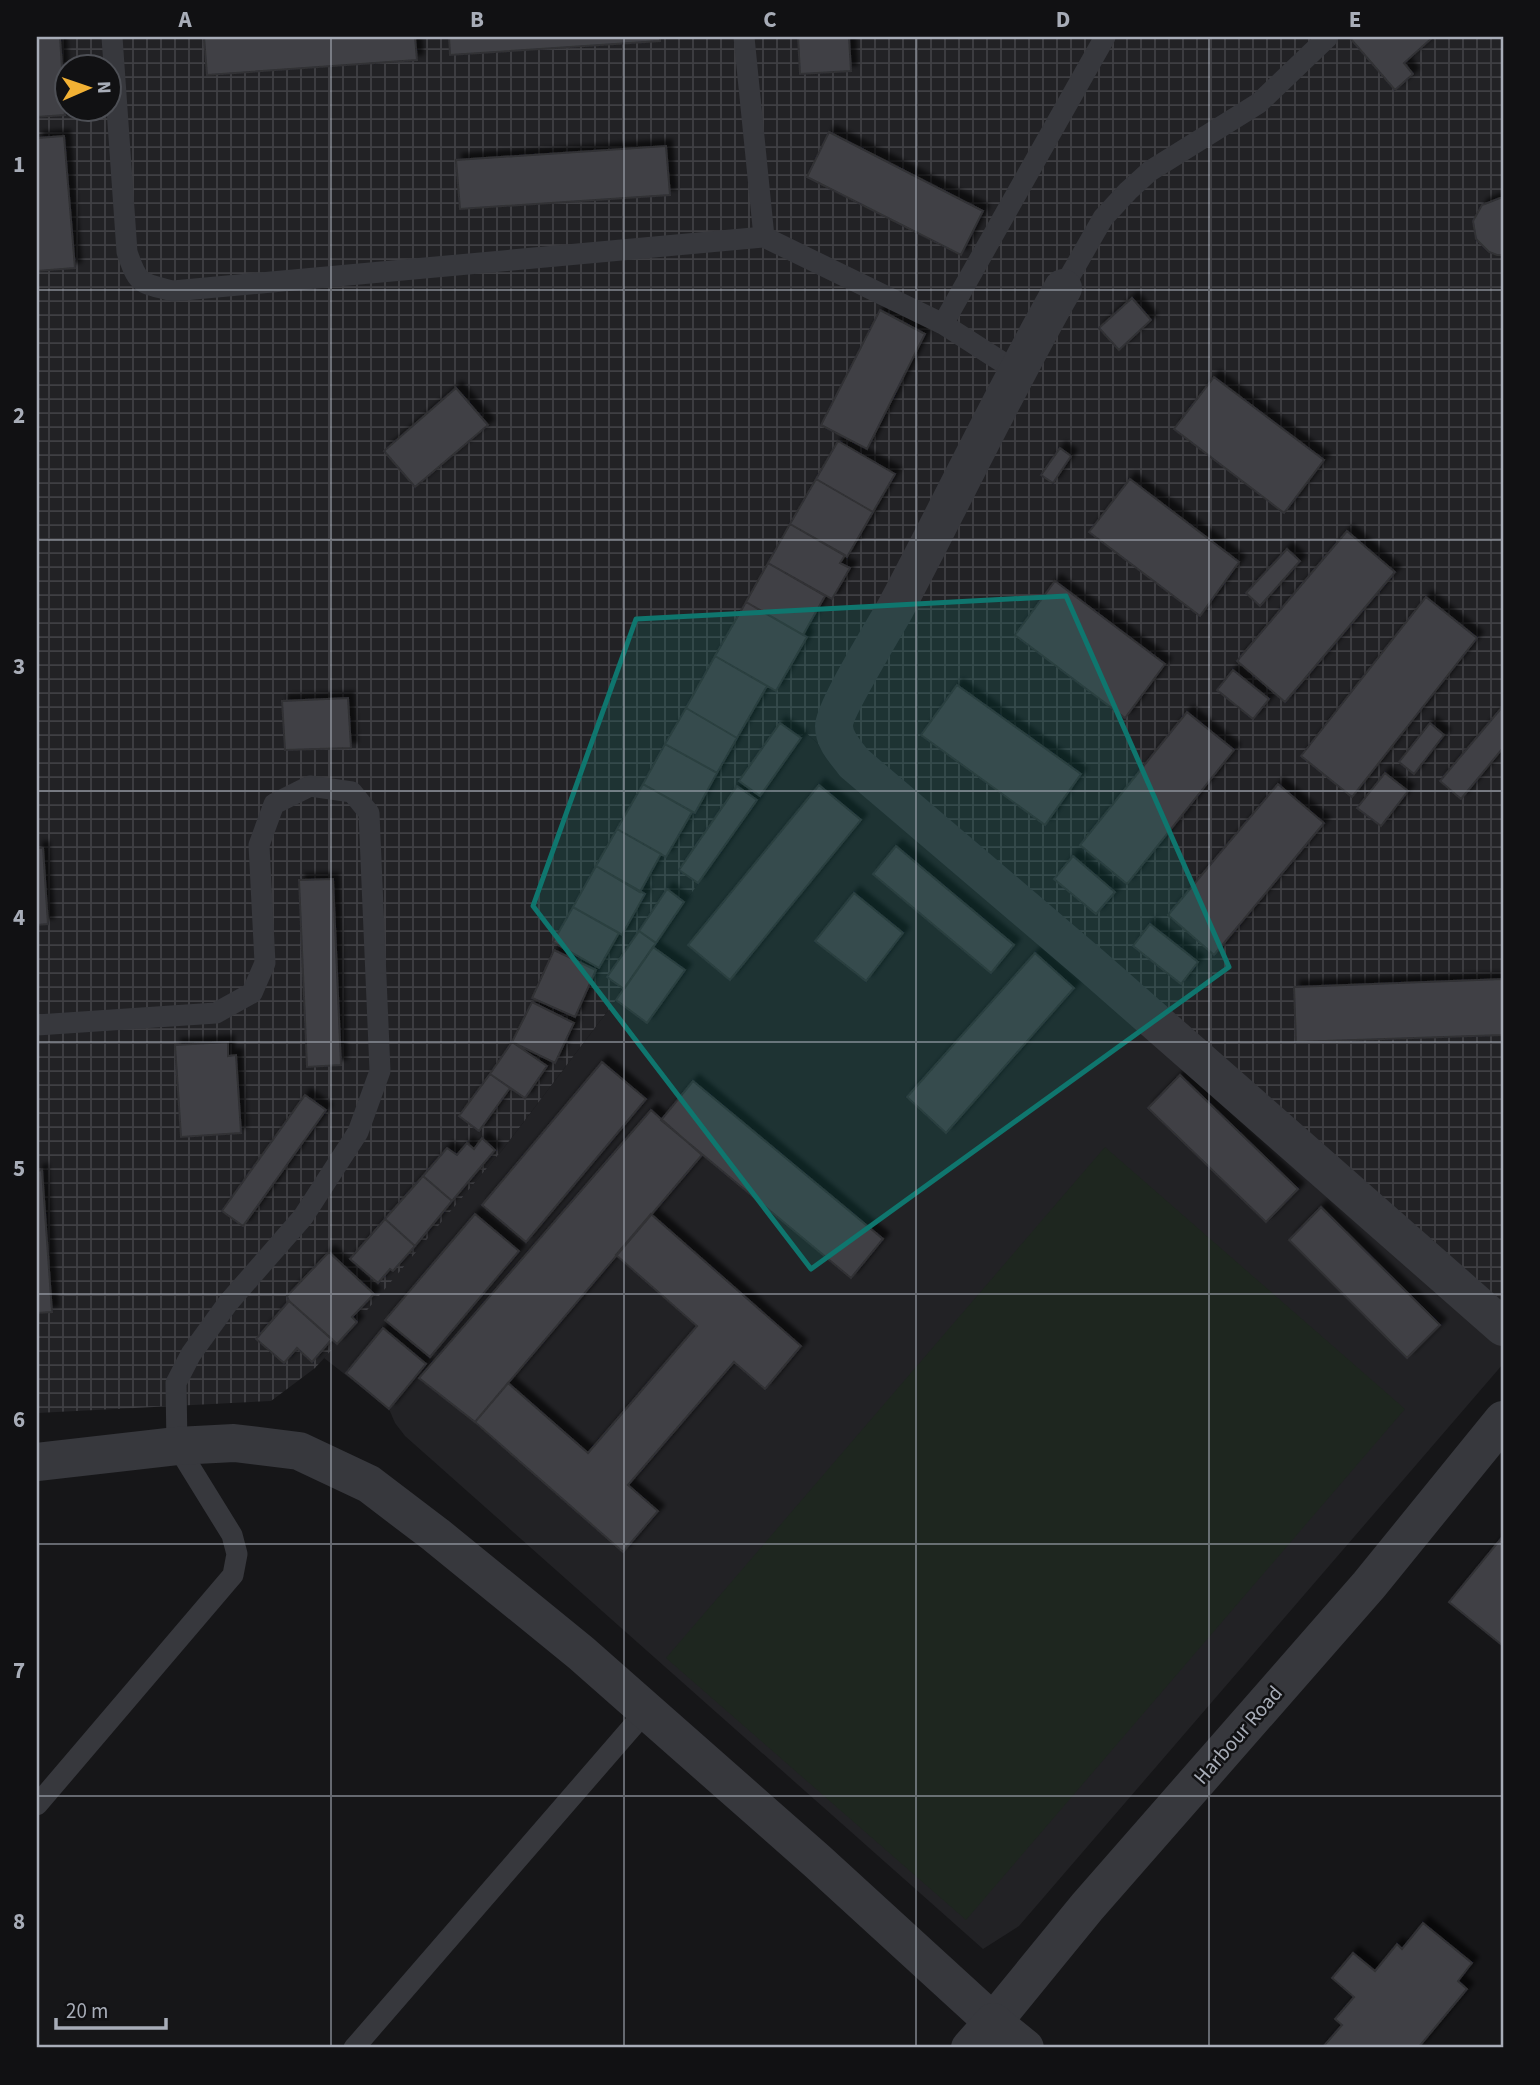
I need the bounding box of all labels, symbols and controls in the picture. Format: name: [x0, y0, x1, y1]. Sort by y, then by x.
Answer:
text: A: [177, 3, 192, 36]
text: B: [470, 3, 484, 36]
text: C: [763, 3, 777, 36]
text: D: [1056, 3, 1070, 36]
text: E: [1349, 3, 1361, 36]
north arrow: [52, 52, 122, 122]
text: N: [90, 81, 117, 94]
text: 1: [13, 148, 25, 181]
text: 2: [13, 399, 25, 432]
text: 3: [13, 650, 25, 683]
text: 4: [13, 901, 25, 934]
text: 5: [13, 1152, 25, 1185]
text: 6: [13, 1403, 25, 1436]
text: 7: [13, 1654, 25, 1687]
street label: Harbour Road: [1186, 1679, 1290, 1791]
text: 8: [13, 1905, 25, 1938]
scale bar: [56, 1987, 166, 2031]
text: 20 m: [66, 1996, 108, 2026]

